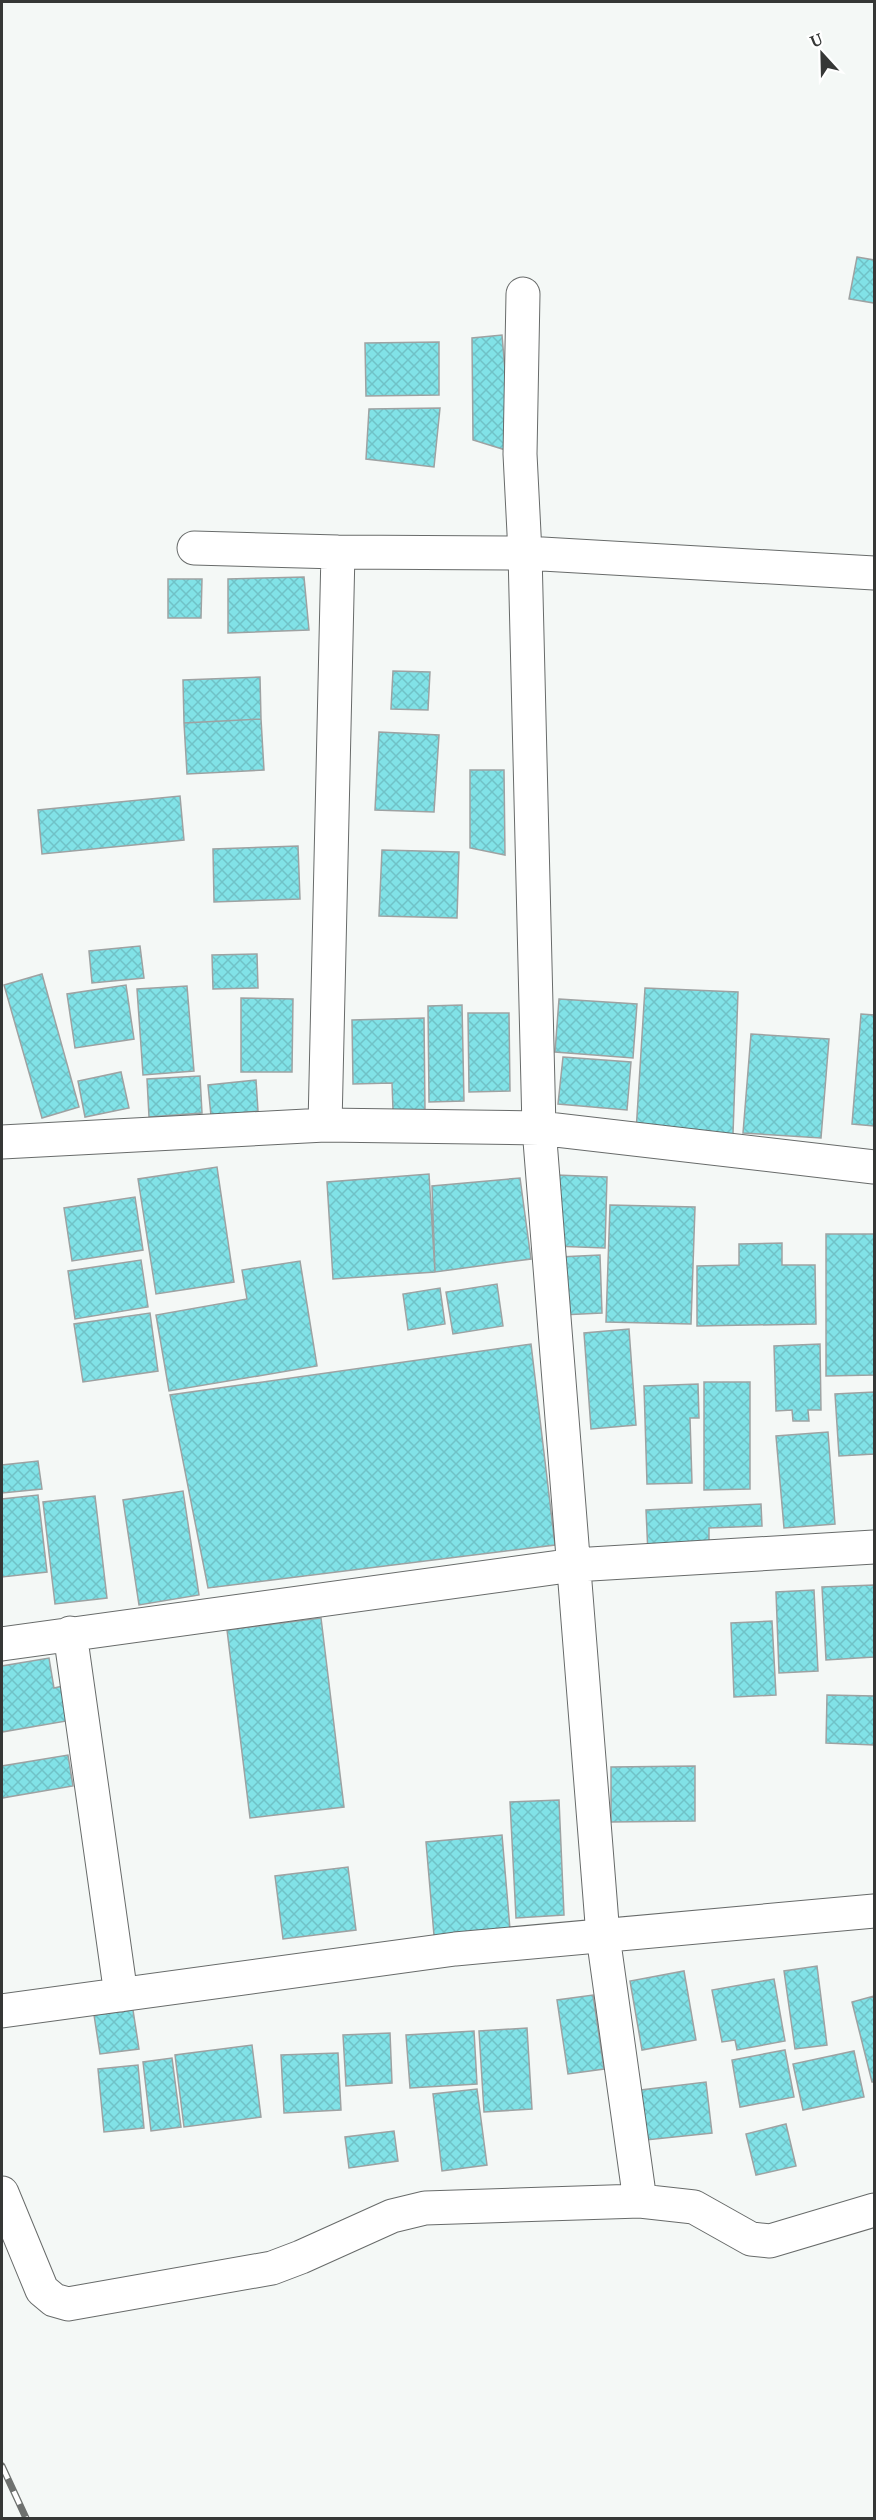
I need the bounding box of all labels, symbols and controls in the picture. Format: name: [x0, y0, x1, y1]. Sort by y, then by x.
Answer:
north arrow: [792, 24, 852, 84]
text: U: [807, 28, 826, 52]

